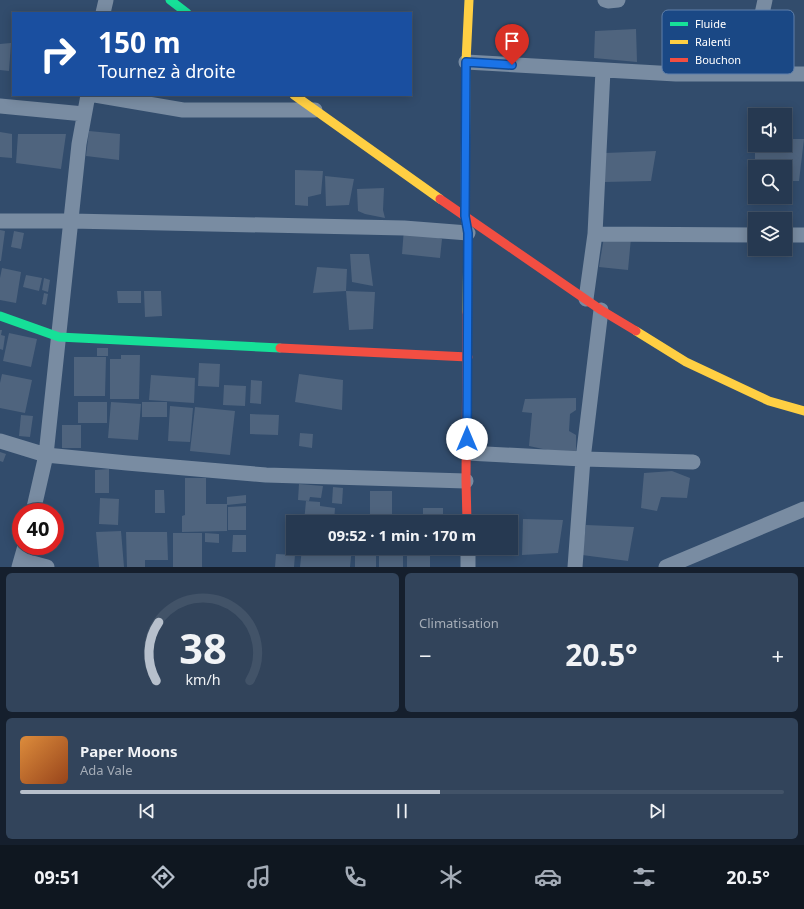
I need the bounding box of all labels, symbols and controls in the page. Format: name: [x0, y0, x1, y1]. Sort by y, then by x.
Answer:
legend: [662, 10, 794, 74]
text: Fluide: [695, 16, 726, 31]
text: 150 m: [98, 23, 181, 61]
pin: [495, 24, 529, 65]
icon: right: [32, 28, 84, 80]
icon: arrive: [501, 30, 523, 52]
text: Ralenti: [695, 34, 731, 49]
text: Bouchon: [695, 52, 741, 67]
text: Tournez à droite: [98, 59, 236, 83]
map controls: [748, 108, 792, 256]
button: sound: [748, 108, 792, 152]
button: search: [748, 160, 792, 204]
button: layers: [748, 212, 792, 256]
position arrow: [446, 418, 488, 460]
speed limit sign: 40: [12, 503, 64, 555]
text: 09:52 · 1 min · 170 m: [328, 525, 476, 545]
text: Climatisation: [419, 614, 499, 632]
text: 38: [179, 619, 226, 675]
text: 20.5°: [565, 634, 638, 675]
text: −: [419, 640, 432, 670]
text: +: [771, 640, 784, 670]
text: km/h: [185, 669, 220, 688]
text: Paper Moons: [80, 741, 178, 761]
text: Ada Vale: [80, 761, 133, 779]
icon: previous: [136, 800, 158, 822]
icon: pause: [391, 800, 413, 822]
icon: next: [646, 800, 668, 822]
icon: directions: [149, 863, 177, 891]
icon: music: [245, 863, 273, 891]
icon: phone: [341, 863, 369, 891]
icon: climate: [437, 863, 465, 891]
icon: car: [534, 863, 562, 891]
icon: filters: [630, 863, 658, 891]
text: 09:51: [34, 865, 80, 889]
text: 20.5°: [726, 865, 770, 889]

